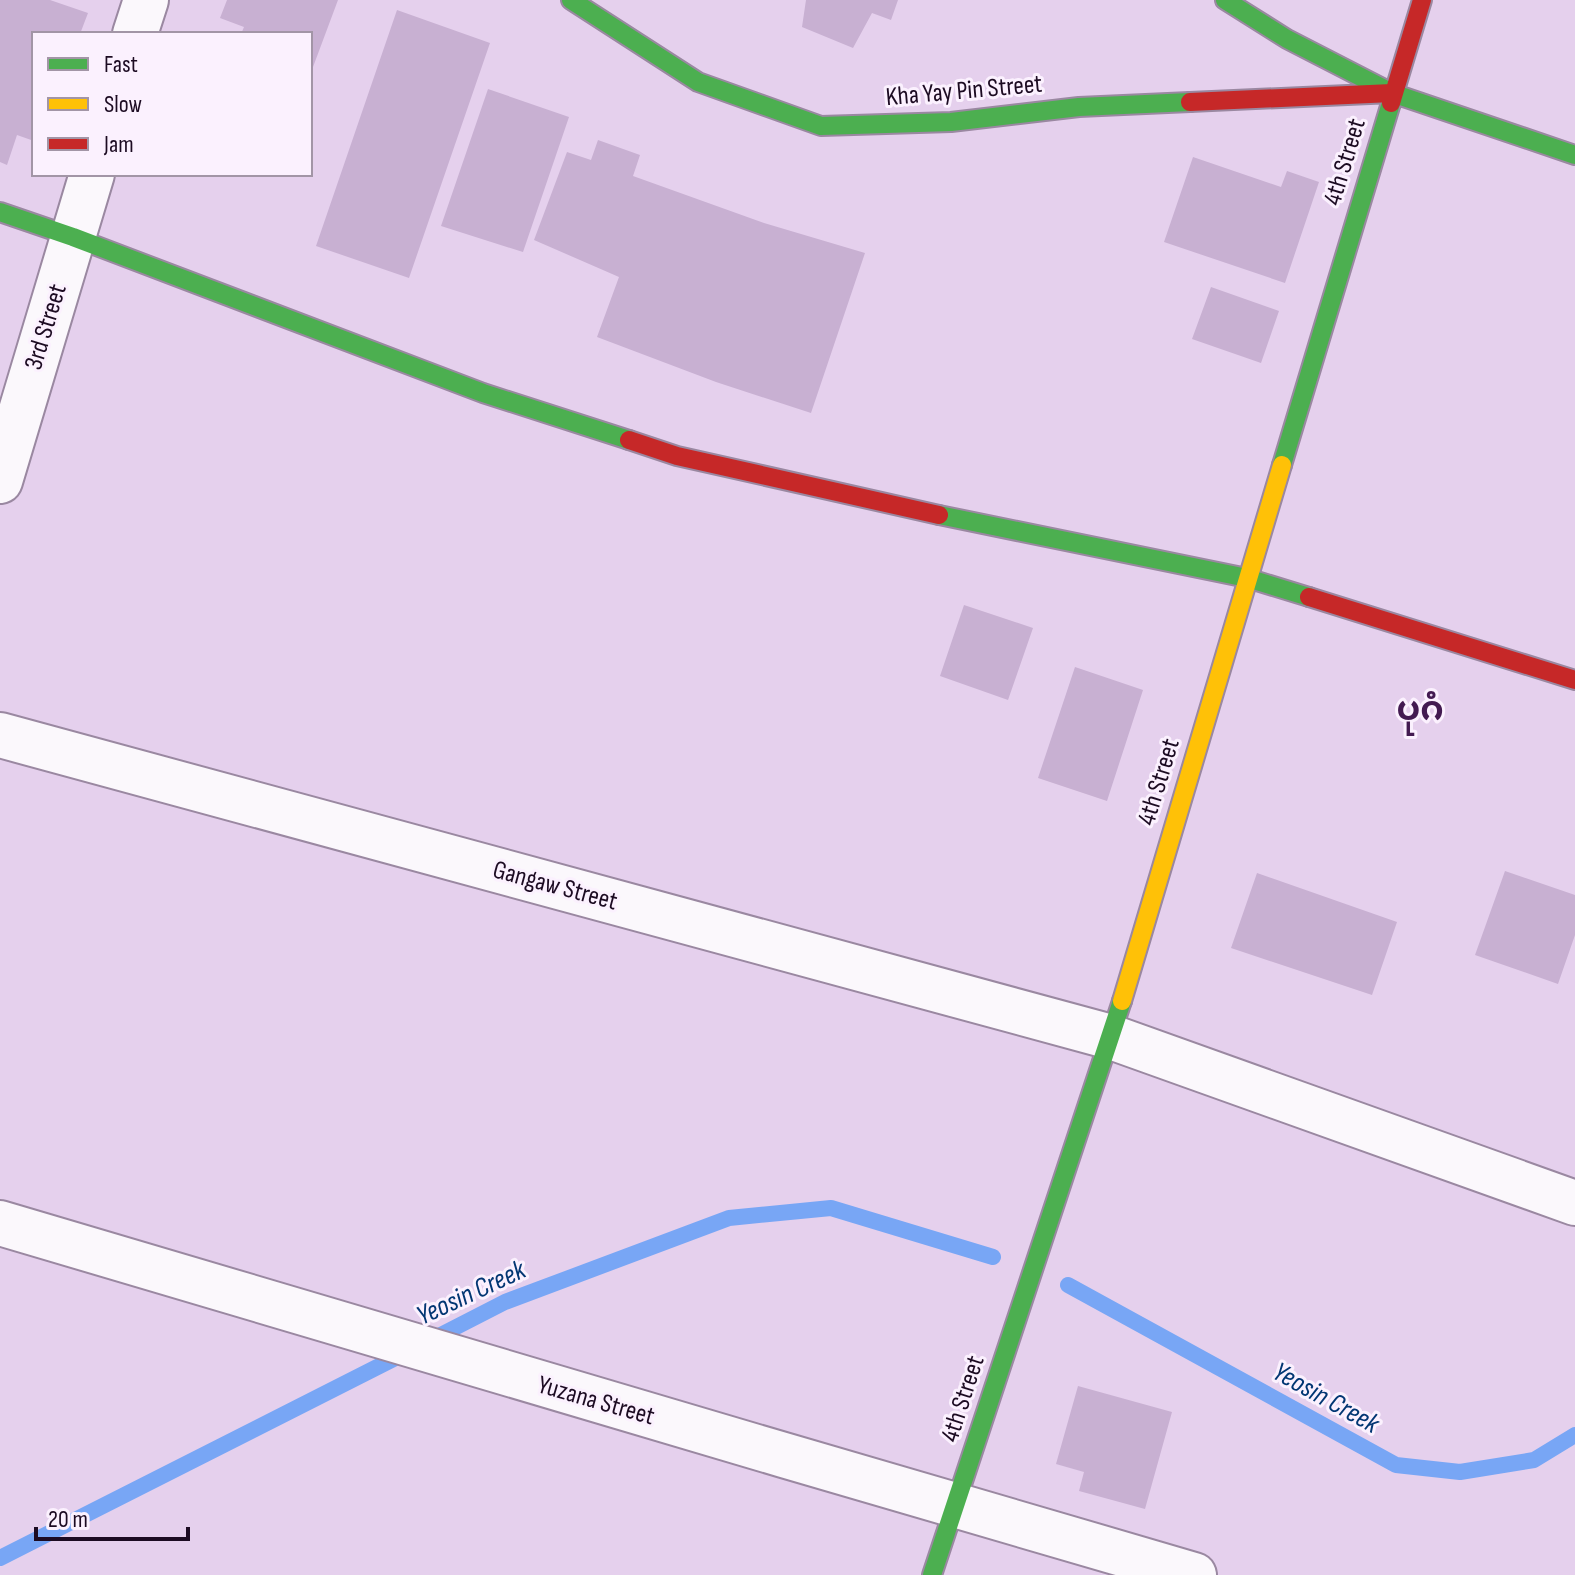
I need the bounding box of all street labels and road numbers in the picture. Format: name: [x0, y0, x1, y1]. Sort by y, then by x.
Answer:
street label: Kha Yay Pin Street: [885, 69, 1043, 113]
street label: 4th Street: [1317, 115, 1373, 209]
street label: 3rd Street: [18, 280, 74, 374]
street label: 4th Street: [1131, 735, 1187, 829]
street label: Gangaw Street: [489, 855, 621, 917]
street label: 4th Street: [935, 1352, 992, 1446]
street label: Yuzana Street: [534, 1370, 658, 1432]

